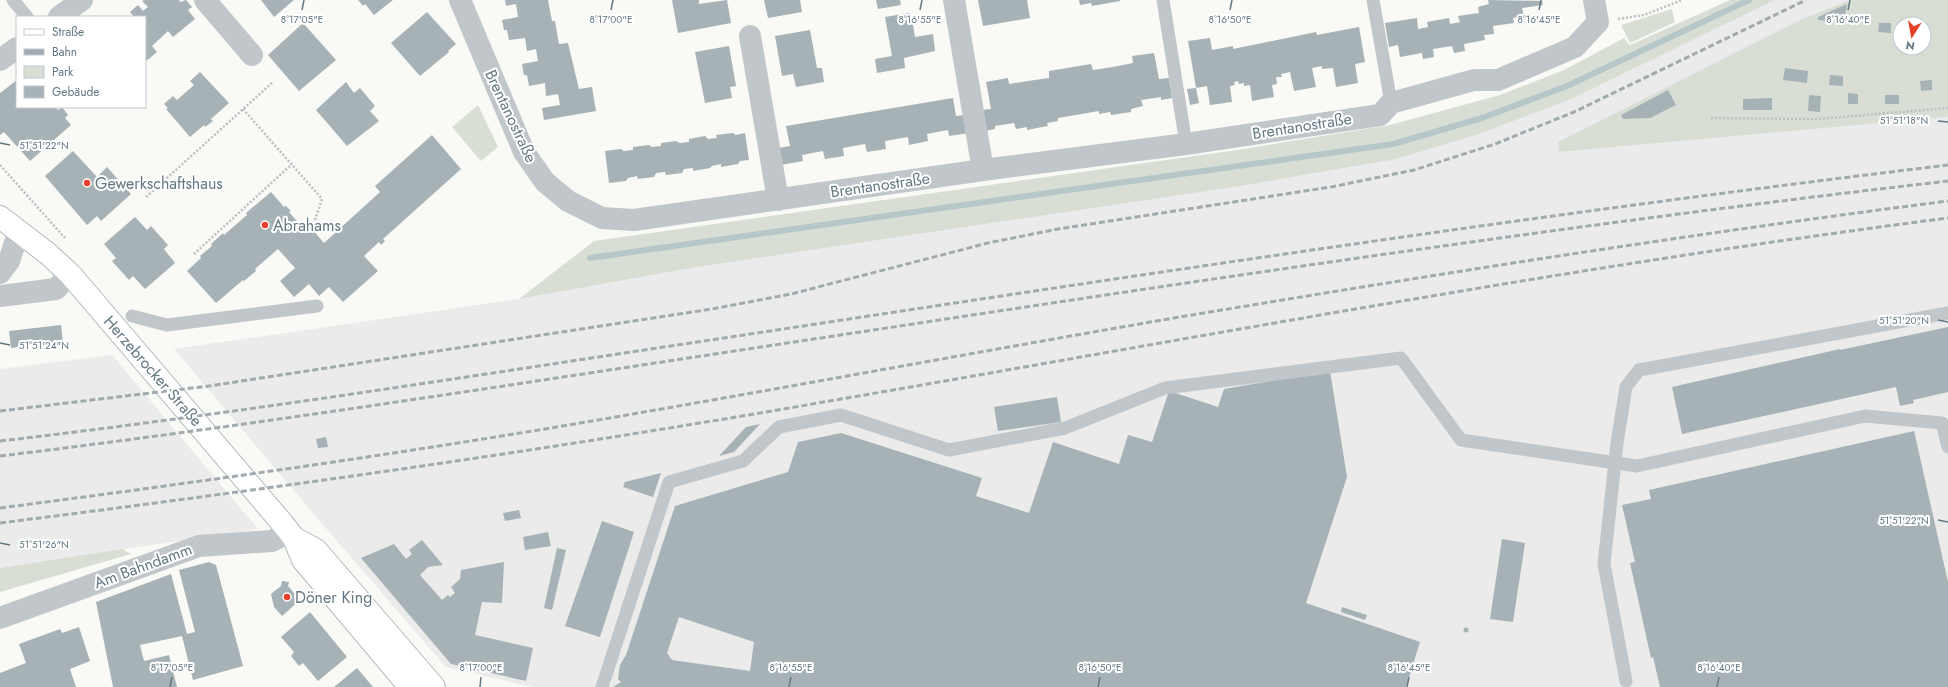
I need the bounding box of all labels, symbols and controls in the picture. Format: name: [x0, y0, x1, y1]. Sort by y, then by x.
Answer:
text: 8°17'05"E: [281, 12, 323, 27]
text: 8°17'00"E: [590, 12, 633, 27]
text: 8°16'55"E: [899, 12, 941, 27]
text: 8°16'50"E: [1208, 12, 1252, 27]
text: 8°16'45"E: [1518, 12, 1560, 27]
text: 8°16'40"E: [1826, 12, 1870, 27]
legend: [16, 16, 146, 108]
north arrow: [1892, 16, 1932, 56]
text: Straße: [52, 23, 84, 41]
text: N: [1904, 37, 1916, 55]
text: Bahn: [52, 43, 77, 61]
text: Park: [52, 63, 74, 81]
street label: Brentanostraße: [479, 66, 543, 166]
text: Gebäude: [52, 83, 99, 101]
street label: Brentanostraße: [1251, 107, 1353, 145]
text: 51°51'18"N: [1880, 113, 1928, 128]
text: 51°51'22"N: [19, 138, 69, 153]
street label: Brentanostraße: [829, 167, 931, 203]
place label: Gewerkschaftshaus: [95, 172, 223, 195]
marker: Gewerkschaftshaus: [82, 178, 92, 188]
place label: Abrahams: [273, 214, 341, 237]
marker: Abrahams: [260, 220, 270, 230]
street label: Herzebrocker Straße: [98, 311, 208, 431]
text: 51°51'20"N: [1879, 313, 1929, 328]
text: 51°51'24"N: [19, 338, 69, 353]
text: 51°51'22"N: [1879, 513, 1929, 528]
text: 51°51'26"N: [19, 537, 69, 552]
street label: Am Bahndamm: [91, 538, 195, 594]
place label: Döner King: [295, 586, 372, 609]
marker: Döner King: [282, 592, 292, 602]
text: 8°17'05"E: [151, 660, 193, 675]
text: 8°17'00"E: [460, 660, 503, 675]
text: 8°16'55"E: [770, 660, 812, 675]
text: 8°16'50"E: [1078, 660, 1122, 675]
text: 8°16'45"E: [1388, 660, 1430, 675]
text: 8°16'40"E: [1697, 660, 1741, 675]

